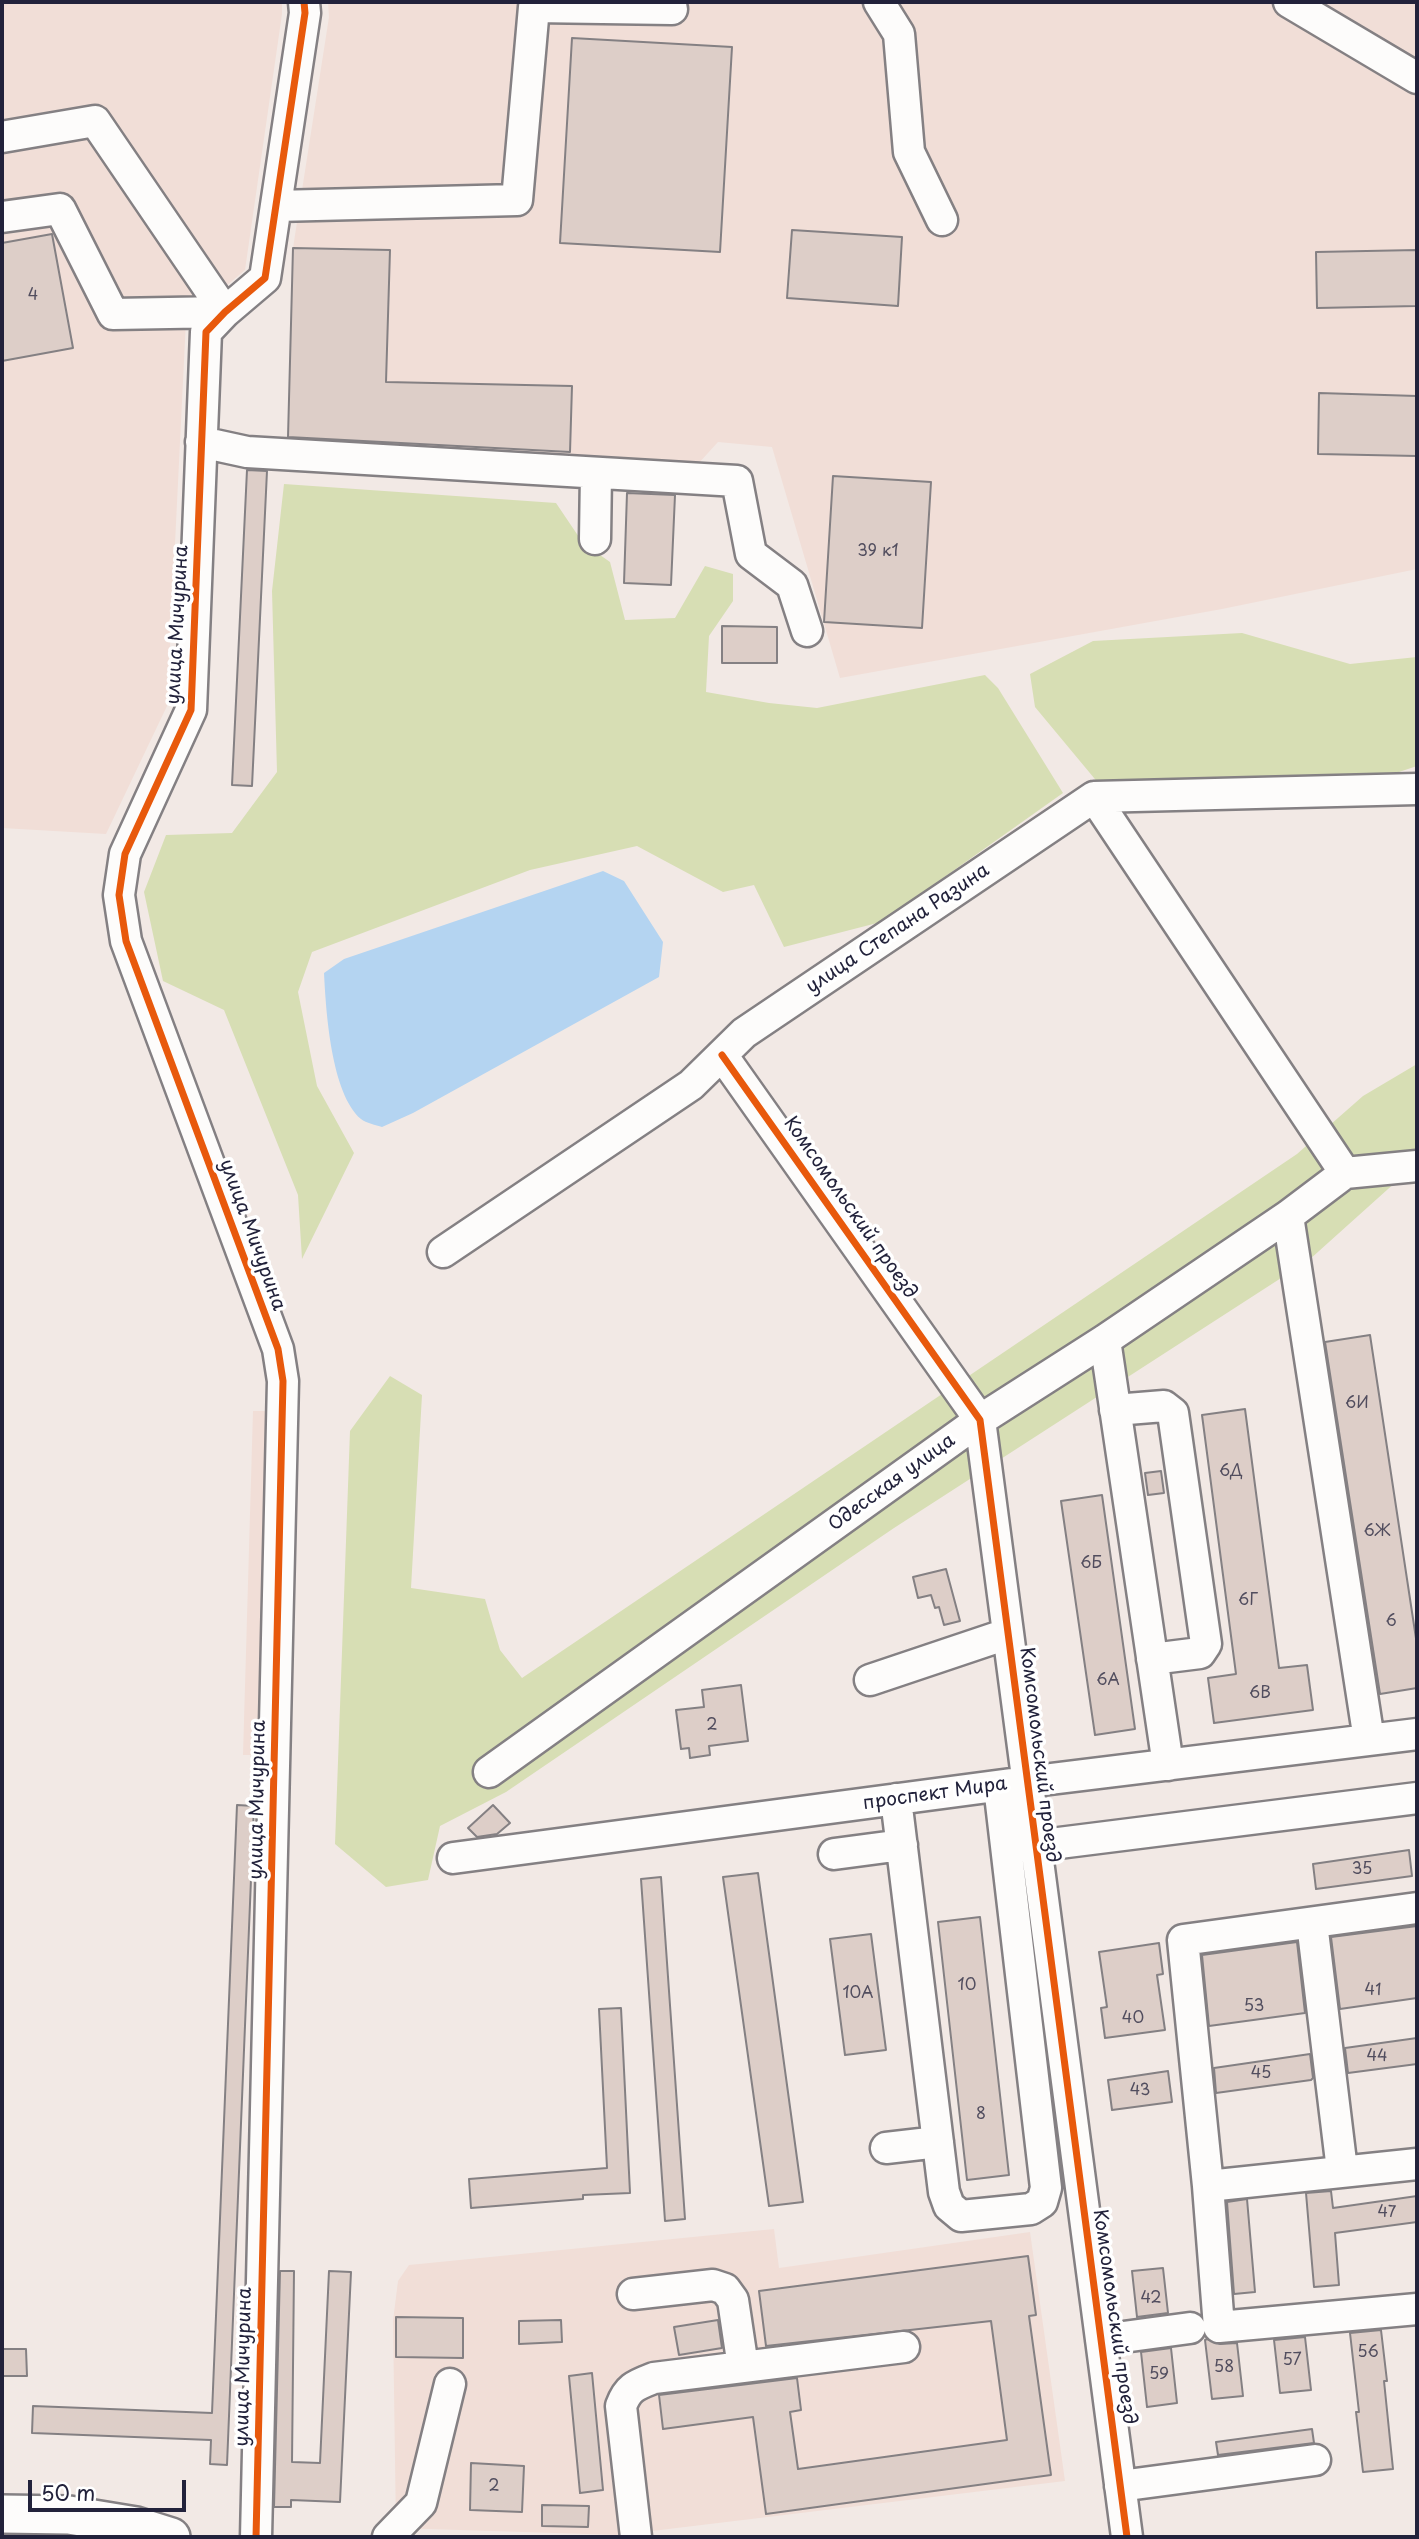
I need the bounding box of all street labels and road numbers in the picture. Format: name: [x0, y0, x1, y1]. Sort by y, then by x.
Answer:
street label: улица Мичурина: [162, 545, 194, 705]
street label: улица Степана Разина: [802, 859, 994, 999]
street label: Комсомольский проезд: [778, 1113, 922, 1303]
street label: улица Мичурина: [214, 1156, 290, 1314]
street label: Одесская улица: [824, 1429, 960, 1537]
street label: Комсомольский проезд: [1014, 1646, 1064, 1864]
street label: улица Мичурина: [245, 1720, 271, 1880]
street label: проспект Мира: [862, 1773, 1008, 1815]
street label: Комсомольский проезд: [1088, 2208, 1140, 2426]
street label: улица Мичурина: [231, 2287, 257, 2447]

